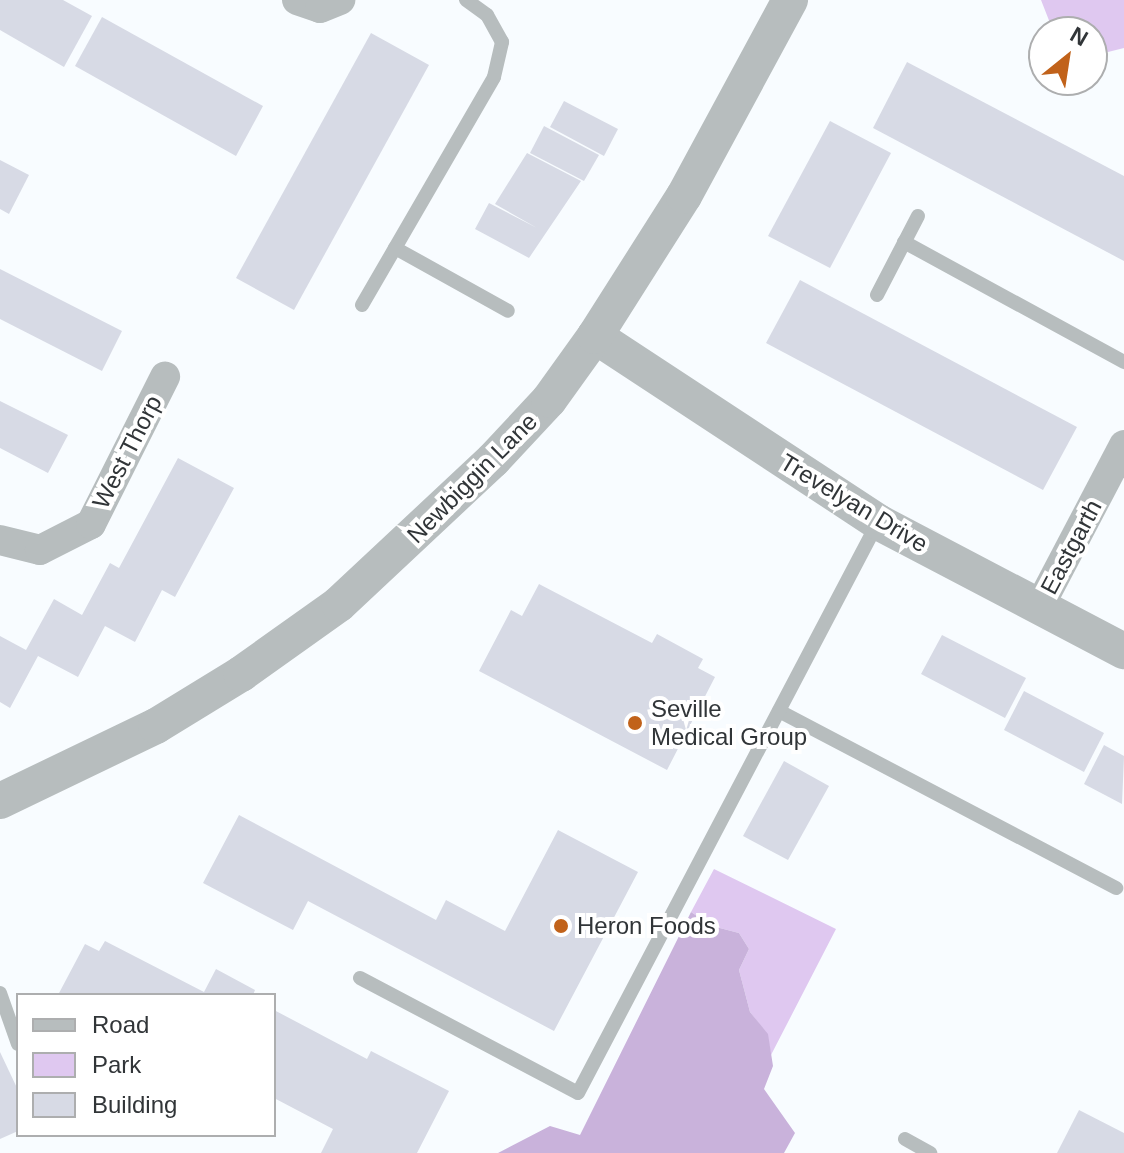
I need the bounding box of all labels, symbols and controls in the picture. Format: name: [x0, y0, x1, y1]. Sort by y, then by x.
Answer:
north arrow: [1028, 16, 1108, 96]
text: N: [1066, 22, 1092, 51]
street label: West Thorp: [86, 390, 168, 514]
street label: Newbiggin Lane: [401, 407, 543, 549]
street label: Trevelyan Drive: [775, 448, 933, 558]
street label: Eastgarth: [1034, 495, 1108, 599]
place label: Seville Medical Group: [651, 695, 807, 751]
marker: Seville Medical Group: [626, 714, 644, 732]
place label: Heron Foods: [577, 912, 716, 940]
marker: Heron Foods: [552, 917, 570, 935]
legend: [16, 993, 276, 1137]
text: Road: [92, 1011, 149, 1038]
text: Park: [92, 1051, 141, 1078]
text: Building: [92, 1091, 177, 1118]

